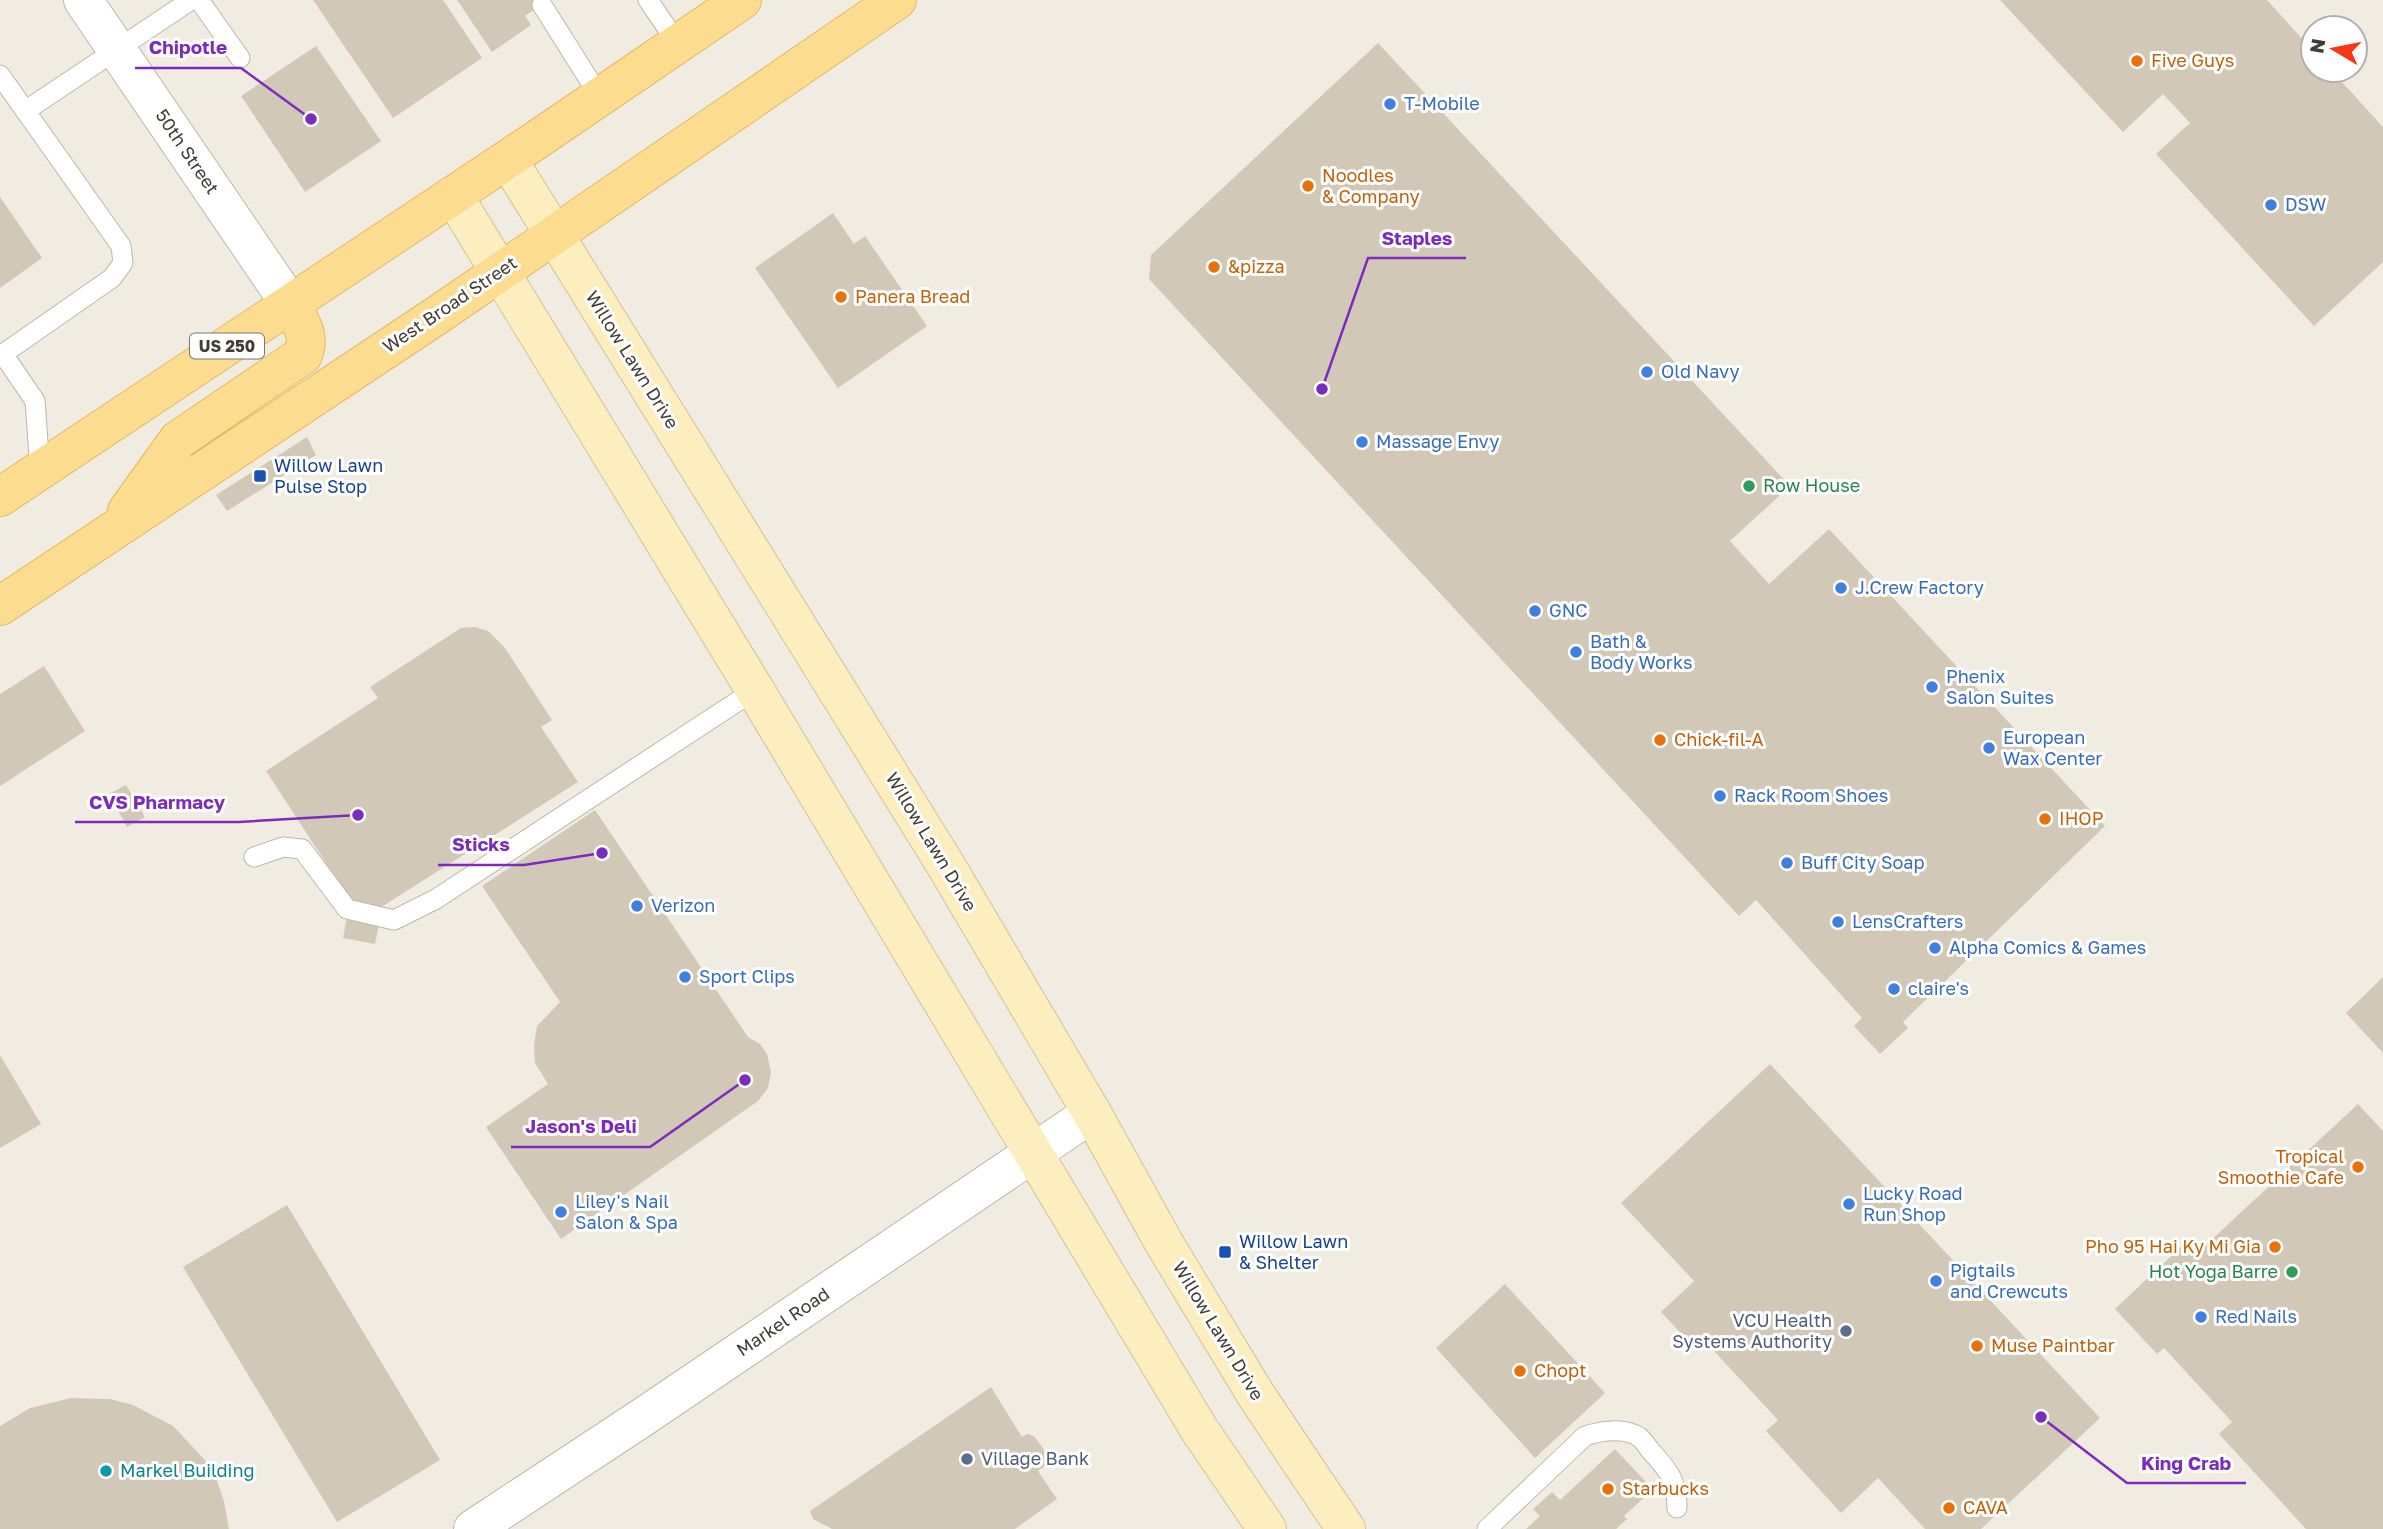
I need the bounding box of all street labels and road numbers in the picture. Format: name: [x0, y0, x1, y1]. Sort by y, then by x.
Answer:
street label: 50th Street: [151, 105, 224, 198]
street label: West Broad Street: [378, 251, 521, 357]
street label: Willow Lawn Drive: [582, 287, 684, 432]
road number: US 250: [190, 334, 264, 358]
street label: Willow Lawn Drive: [882, 768, 982, 915]
street label: Willow Lawn Drive: [1169, 1257, 1269, 1404]
street label: Markel Road: [732, 1282, 833, 1360]

